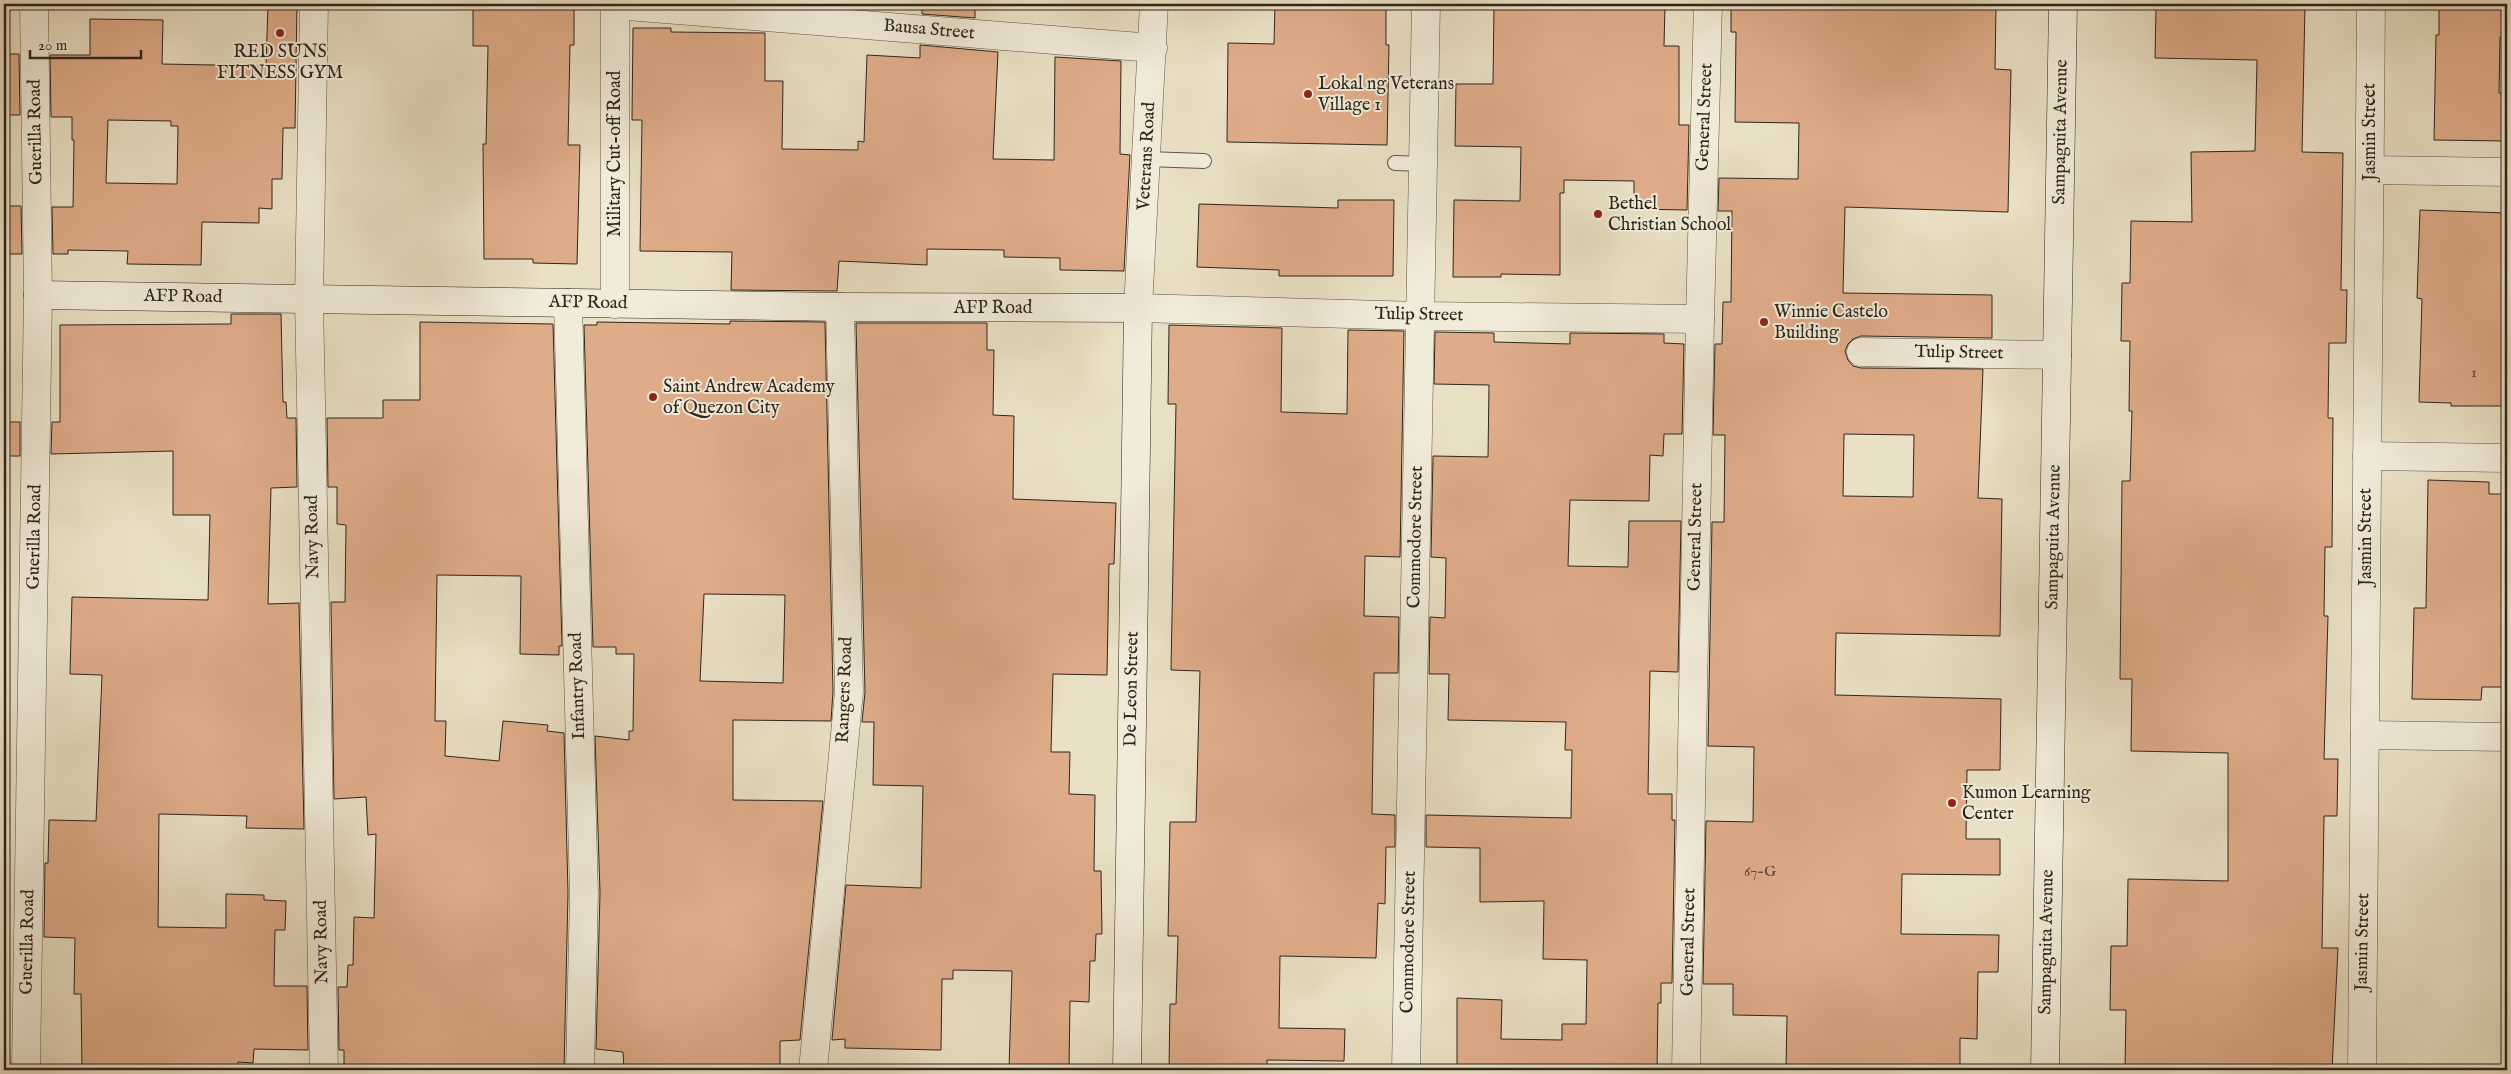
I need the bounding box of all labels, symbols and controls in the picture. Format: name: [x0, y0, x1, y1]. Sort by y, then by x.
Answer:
street label: Bausa Street: [882, 15, 976, 45]
marker: RED SUNS FITNESS GYM: [274, 27, 286, 39]
scale bar: [30, 28, 141, 60]
text: 20 m: [38, 36, 68, 55]
place label: RED SUNS FITNESS GYM: [217, 41, 343, 85]
street label: Sampaguita Avenue: [2048, 59, 2074, 205]
street label: General Street: [1692, 62, 1718, 172]
street label: Military Cut-off Road: [604, 70, 627, 237]
place label: Lokal ng Veterans Village 1: [1317, 73, 1454, 117]
street label: Guerilla Road: [24, 79, 48, 185]
street label: Jasmin Street: [2359, 83, 2382, 183]
marker: Lokal ng Veterans Village 1: [1302, 88, 1314, 100]
street label: Veterans Road: [1133, 101, 1161, 212]
place label: Bethel Christian School: [1608, 193, 1731, 237]
marker: Bethel Christian School: [1592, 208, 1604, 220]
street label: AFP Road: [143, 285, 223, 309]
street label: AFP Road: [548, 291, 628, 315]
street label: AFP Road: [953, 297, 1033, 320]
place label: Winnie Castelo Building: [1774, 301, 1888, 345]
street label: Tulip Street: [1374, 303, 1464, 327]
marker: Winnie Castelo Building: [1758, 316, 1770, 328]
street label: Tulip Street: [1914, 341, 2004, 365]
house number: 1: [2471, 363, 2477, 382]
place label: Saint Andrew Academy of Quezon City: [663, 376, 835, 420]
marker: Saint Andrew Academy of Quezon City: [647, 391, 659, 403]
street label: Sampaguita Avenue: [2041, 464, 2067, 610]
street label: Commodore Street: [1403, 465, 1429, 609]
street label: General Street: [1684, 483, 1708, 591]
street label: Guerilla Road: [23, 484, 47, 590]
street label: Jasmin Street: [2355, 488, 2378, 588]
street label: Navy Road: [301, 494, 325, 579]
street label: De Leon Street: [1119, 631, 1145, 747]
street label: Infantry Road: [565, 632, 591, 740]
street label: Rangers Road: [832, 636, 858, 744]
place label: Kumon Learning Center: [1962, 782, 2091, 826]
marker: Kumon Learning Center: [1946, 797, 1958, 809]
house number: 67-G: [1744, 862, 1776, 881]
street label: Sampaguita Avenue: [2034, 869, 2060, 1015]
street label: Commodore Street: [1396, 870, 1422, 1014]
street label: General Street: [1677, 888, 1701, 996]
street label: Guerilla Road: [16, 889, 40, 995]
street label: Jasmin Street: [2351, 893, 2375, 993]
street label: Navy Road: [310, 899, 334, 984]

